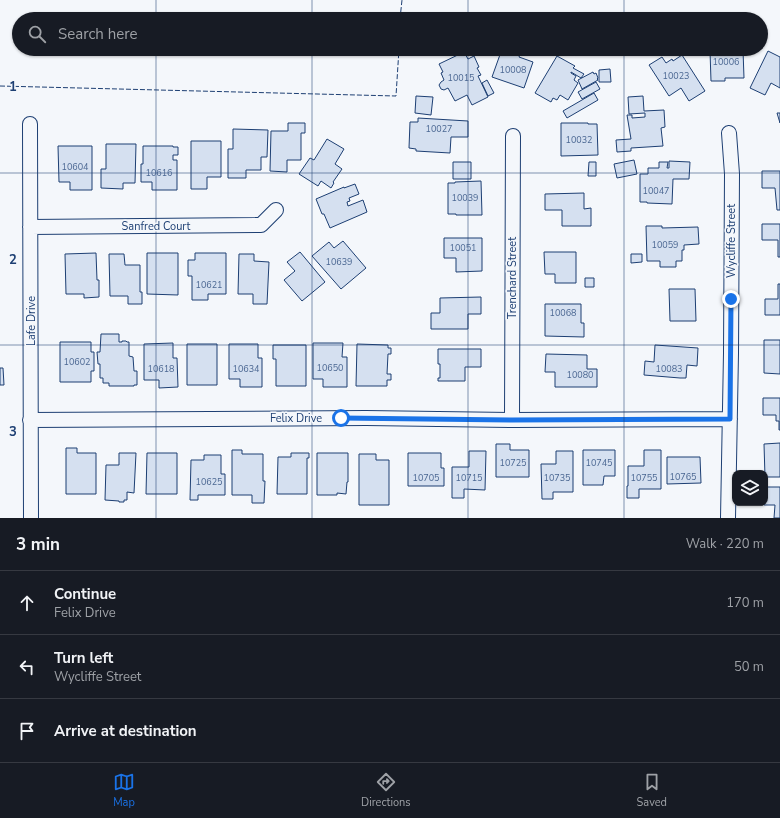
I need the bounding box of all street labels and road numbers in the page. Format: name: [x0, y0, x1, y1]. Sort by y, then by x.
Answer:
street label: Wycliffe Street: [724, 204, 739, 278]
street label: Sanfred Court: [122, 219, 191, 234]
street label: Trenchard Street: [505, 237, 520, 319]
street label: Lafe Drive: [24, 296, 39, 346]
street label: Felix Drive: [270, 411, 322, 426]

